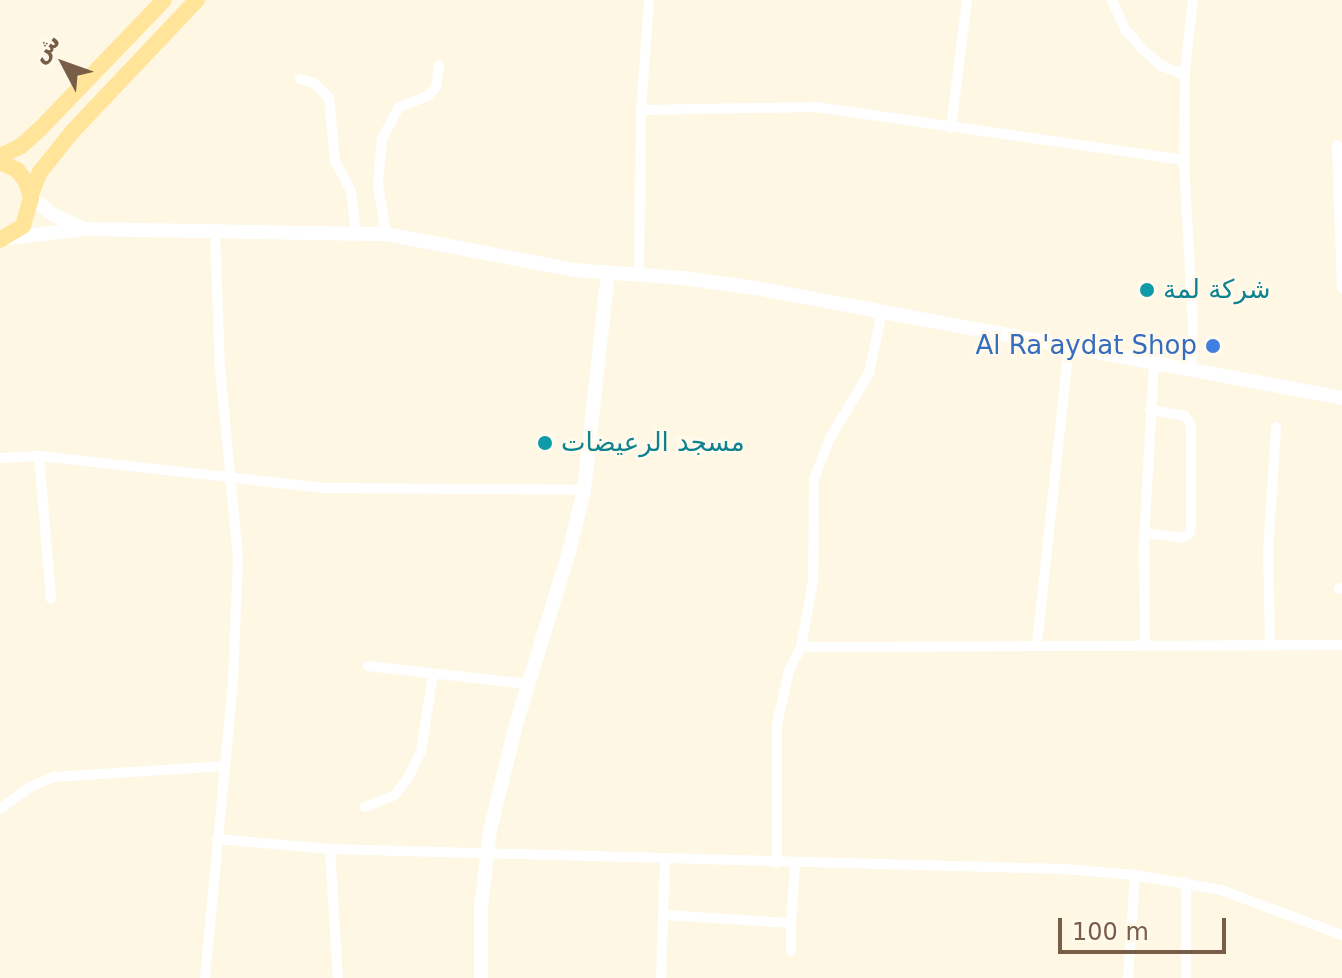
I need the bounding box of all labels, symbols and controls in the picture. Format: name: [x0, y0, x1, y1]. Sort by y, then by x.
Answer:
north arrow: [24, 24, 104, 104]
text: ش: [26, 28, 65, 68]
place label: شركة لمة: [1163, 274, 1271, 306]
marker: شركة لمة: [1138, 281, 1156, 299]
place label: Al Ra'aydat Shop: [976, 330, 1197, 362]
marker: Al Ra'aydat Shop: [1204, 337, 1222, 355]
place label: مسجد الرعيضات: [561, 427, 745, 459]
marker: مسجد الرعيضات: [536, 434, 554, 452]
scale bar: [1062, 902, 1230, 952]
text: 100 m: [1072, 918, 1149, 946]

